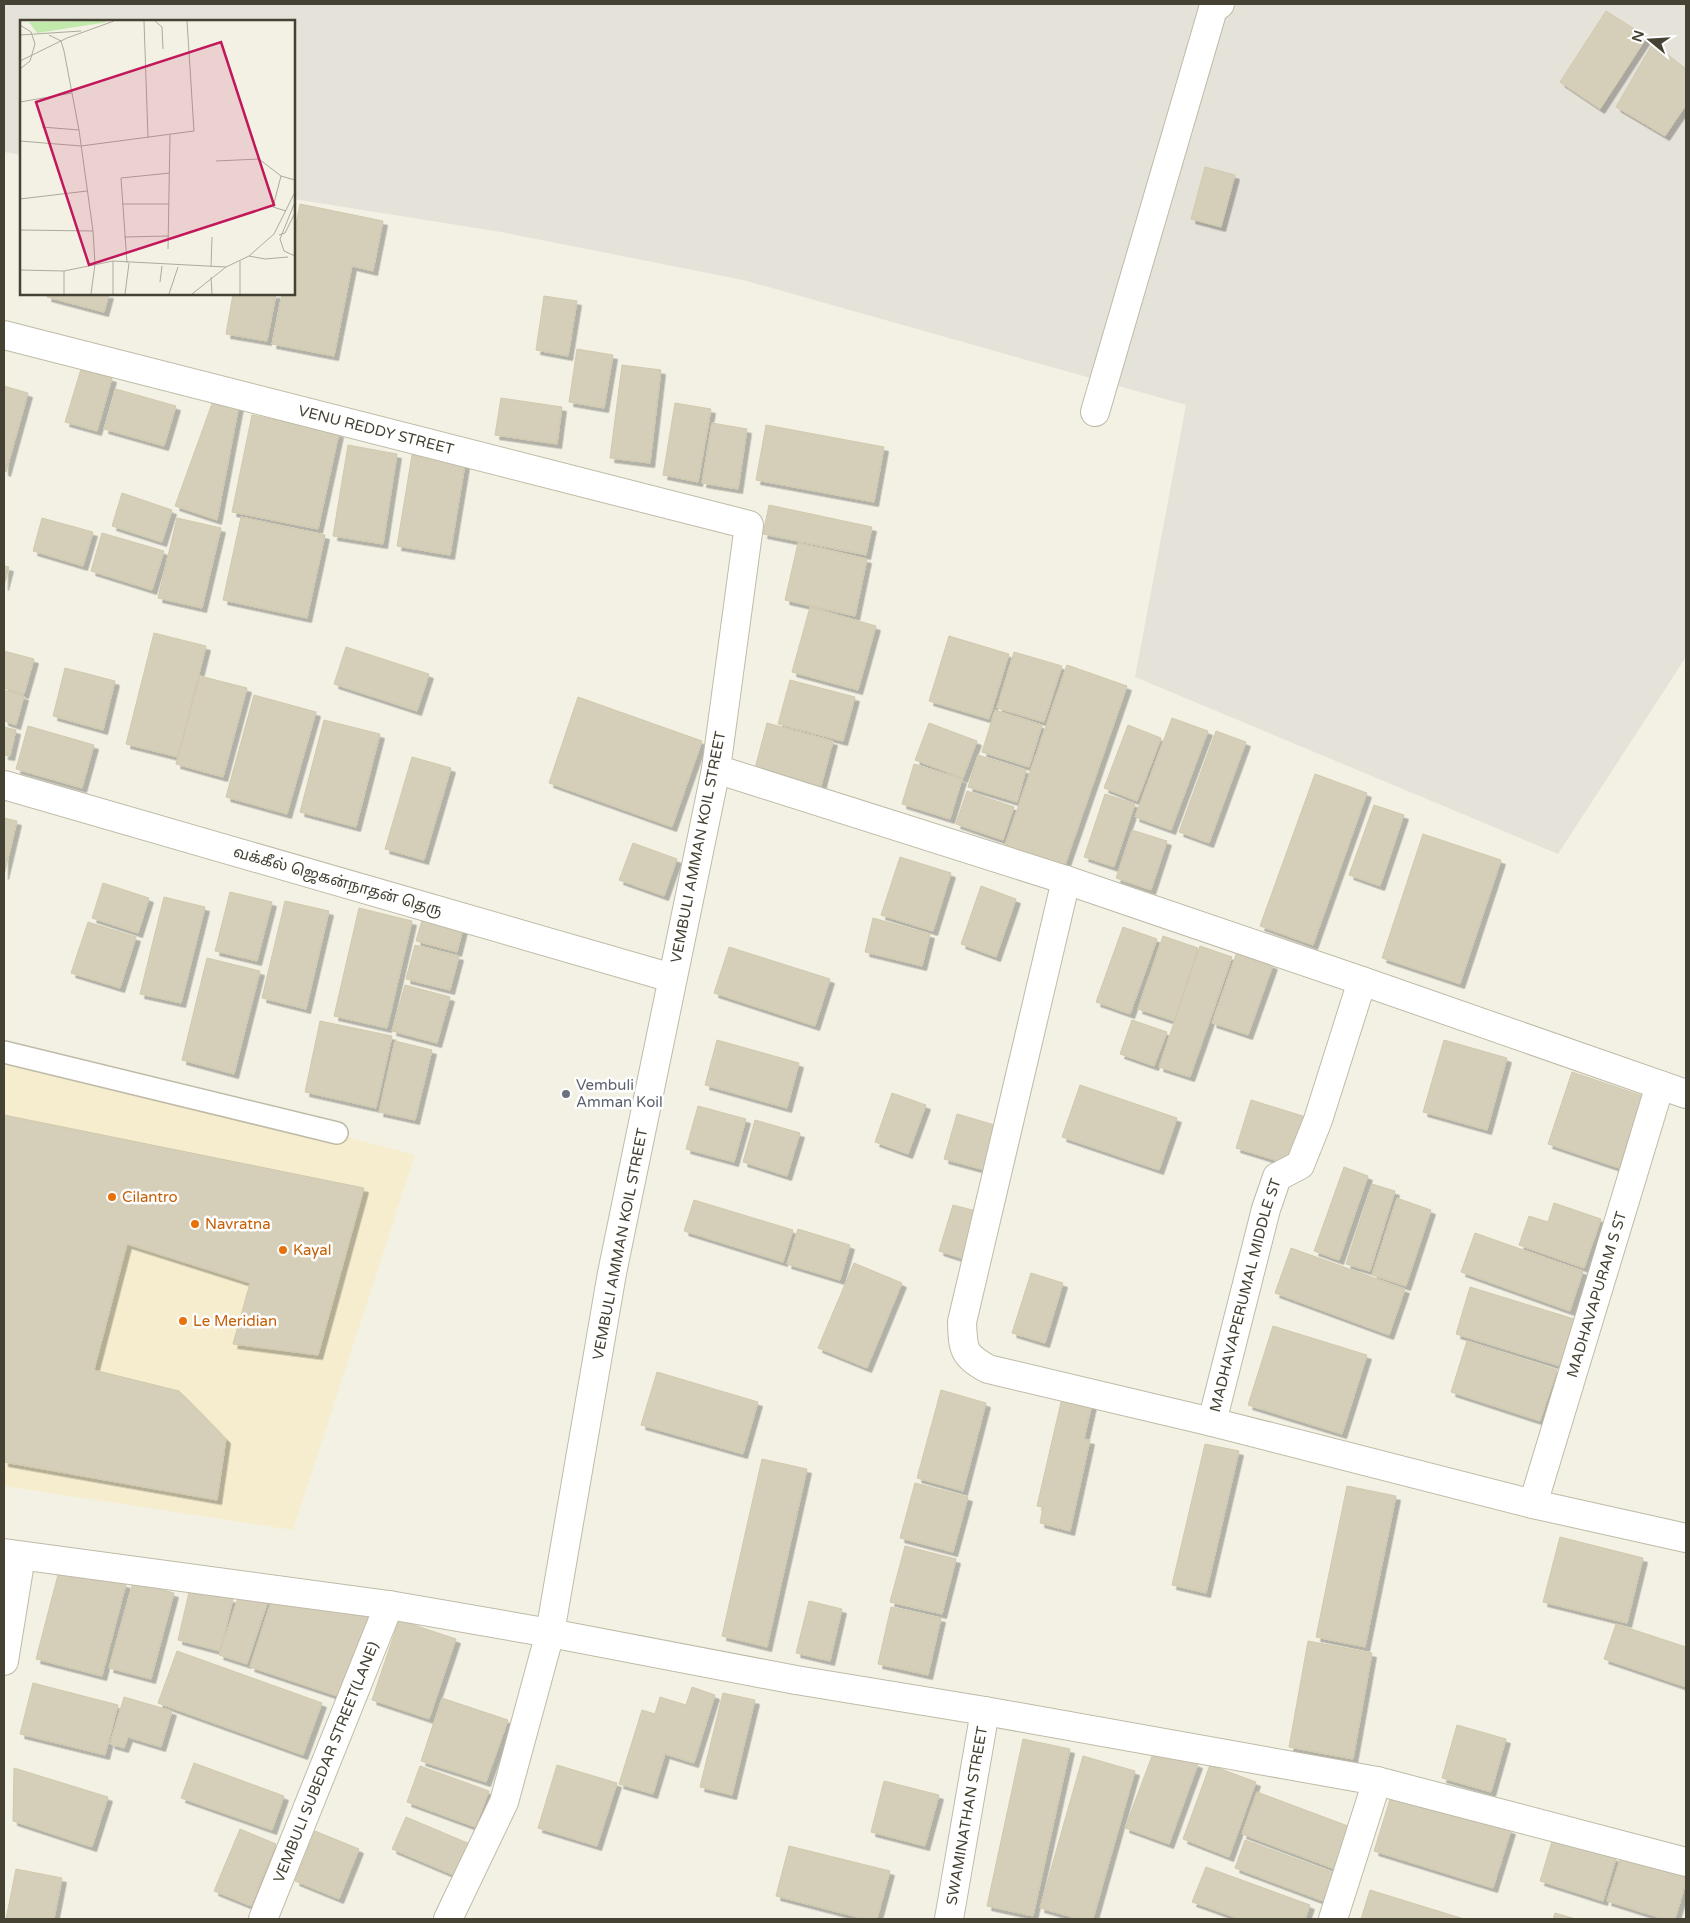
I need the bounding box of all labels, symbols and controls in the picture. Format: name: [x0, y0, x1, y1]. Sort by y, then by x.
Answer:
north arrow: [1625, 15, 1675, 65]
inset map: [20, 20, 295, 295]
text: N: [1628, 28, 1648, 44]
street label: VENU REDDY STREET: [296, 401, 456, 458]
street label: VEMBULI AMMAN KOIL STREET: [667, 730, 729, 964]
street label: வக்கீல் ஜெகன்நாதன் தெரு: [231, 843, 445, 921]
place label: Vembuli Amman Koil: [576, 1076, 663, 1111]
marker: Vembuli Amman Koil: [560, 1088, 572, 1100]
street label: VEMBULI AMMAN KOIL STREET: [589, 1127, 651, 1361]
street label: MADHAVAPERUMAL MIDDLE ST: [1206, 1176, 1285, 1414]
place label: Cilantro: [122, 1188, 178, 1206]
marker: Cilantro: [106, 1191, 118, 1203]
street label: MADHAVAPURAM S ST: [1563, 1209, 1630, 1380]
place label: Navratna: [205, 1215, 271, 1233]
marker: Navratna: [189, 1218, 201, 1230]
place label: Kayal: [293, 1241, 331, 1259]
marker: Kayal: [277, 1244, 289, 1256]
place label: Le Meridian: [193, 1312, 277, 1330]
marker: Le Meridian: [177, 1315, 189, 1327]
street label: VEMBULI SUBEDAR STREET(LANE): [270, 1639, 382, 1885]
street label: SWAMINATHAN STREET: [943, 1725, 991, 1906]

